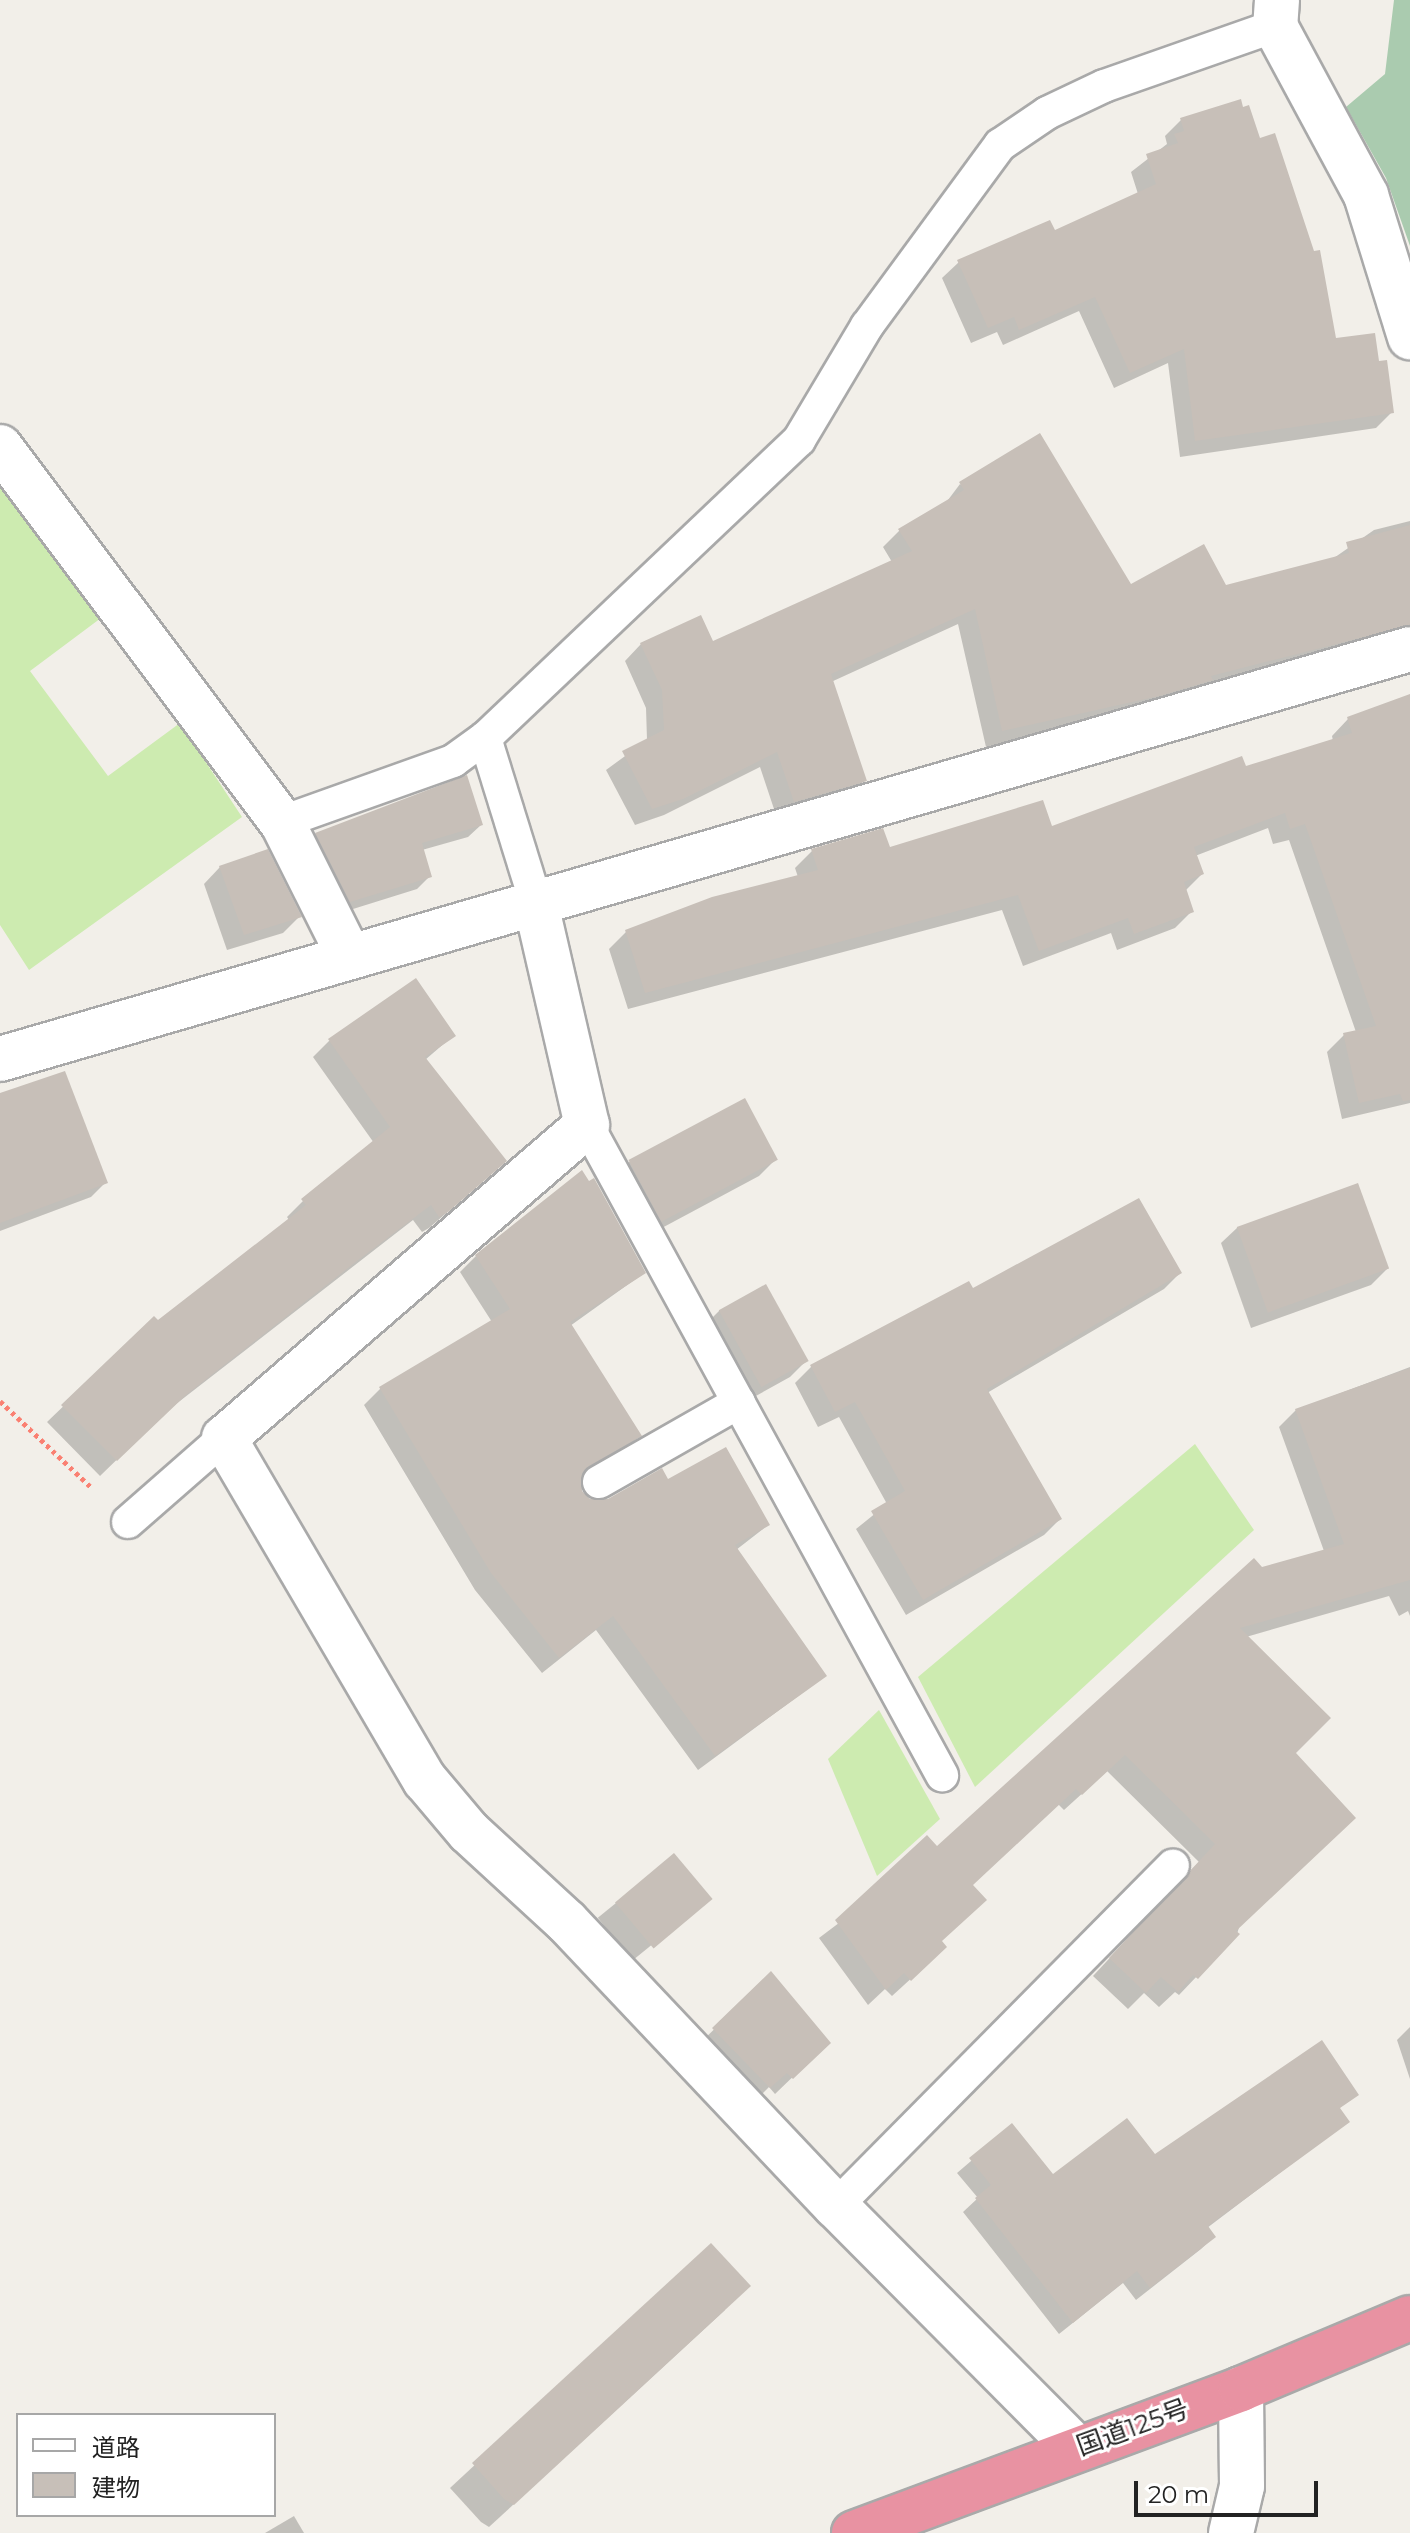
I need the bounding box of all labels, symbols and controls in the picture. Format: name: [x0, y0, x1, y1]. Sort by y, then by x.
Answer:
street label: 国道125号: [1073, 2393, 1193, 2463]
legend: [16, 2413, 276, 2517]
text: 道路: [92, 2433, 140, 2462]
scale bar: [1138, 2465, 1322, 2515]
text: 建物: [92, 2473, 140, 2502]
text: 20 m: [1148, 2480, 1209, 2509]

